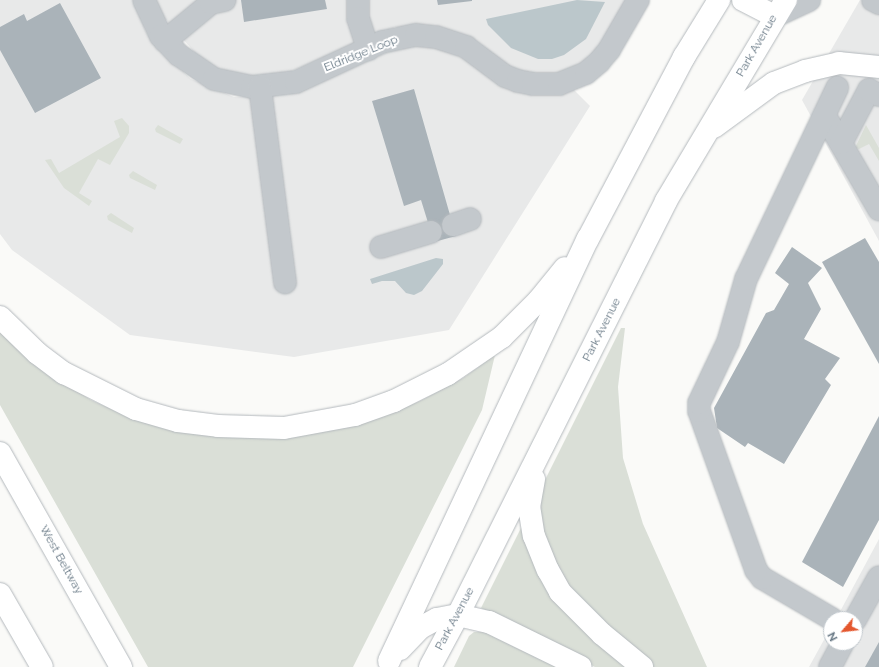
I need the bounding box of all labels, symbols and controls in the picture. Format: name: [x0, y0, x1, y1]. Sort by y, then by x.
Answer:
street label: Park Avenue: [733, 12, 781, 80]
street label: Eldridge Loop: [322, 33, 400, 75]
street label: Park Avenue: [580, 296, 624, 364]
street label: West Beltway: [36, 523, 86, 597]
street label: Park Avenue: [432, 585, 478, 653]
north arrow: [823, 611, 863, 651]
text: N: [825, 630, 841, 643]

